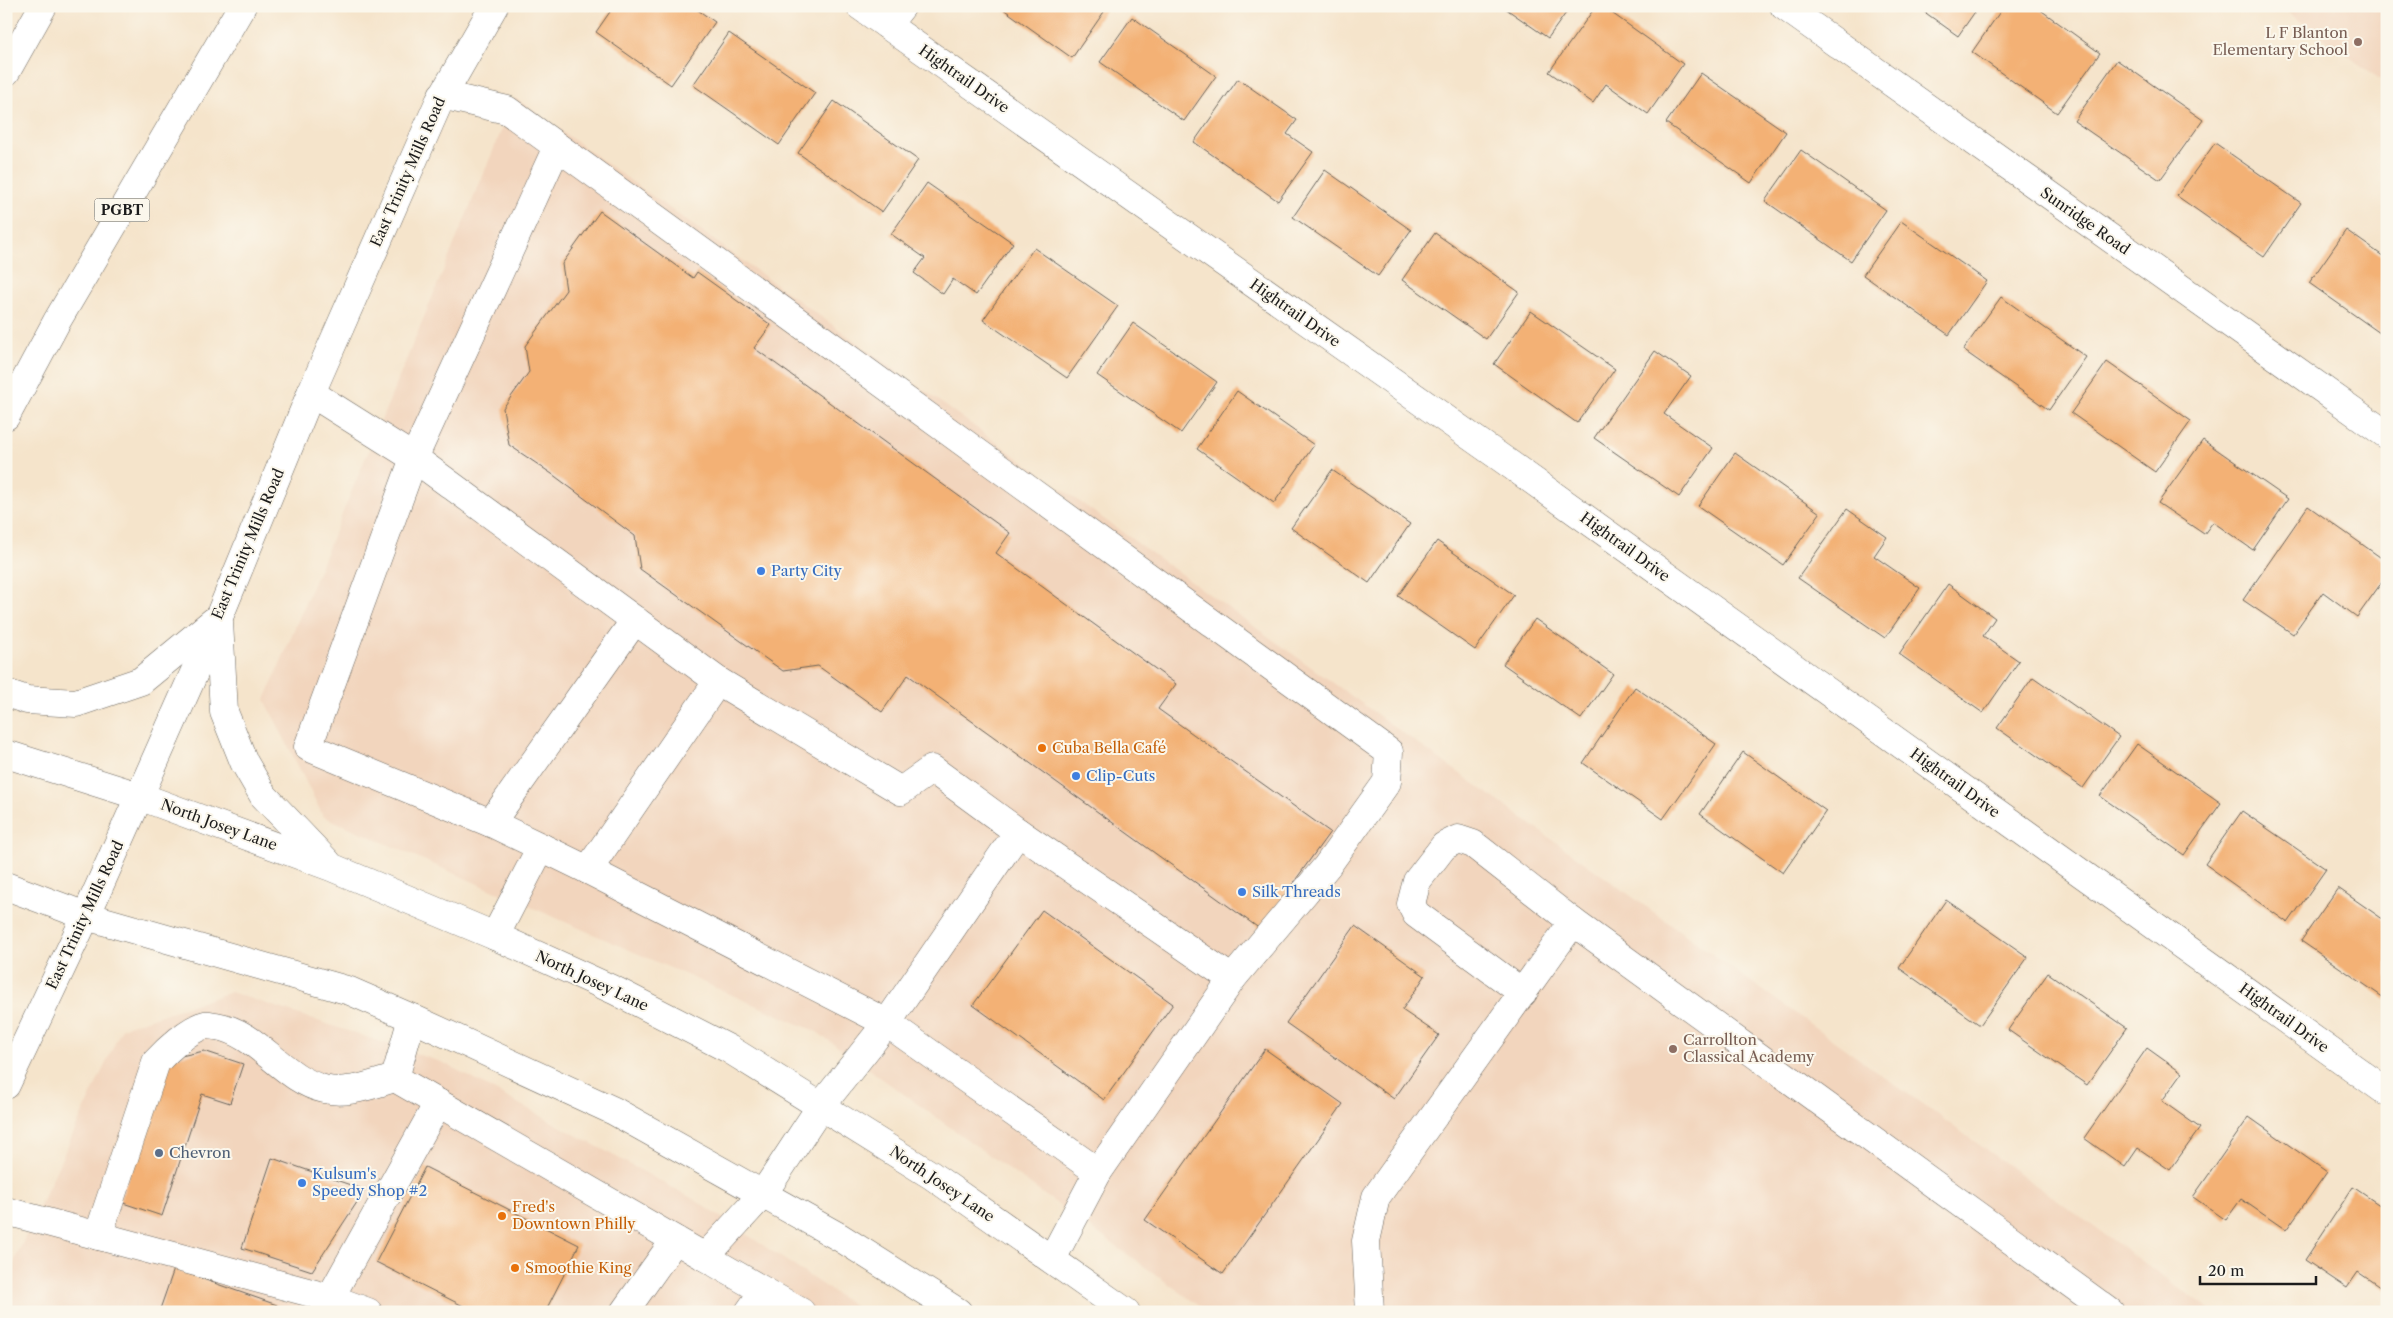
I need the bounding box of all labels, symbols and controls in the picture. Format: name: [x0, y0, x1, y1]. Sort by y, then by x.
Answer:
place label: L F Blanton Elementary School: [2213, 23, 2349, 59]
marker: L F Blanton Elementary School: [2352, 36, 2364, 48]
street label: Hightrail Drive: [915, 40, 1013, 117]
street label: East Trinity Mills Road: [366, 94, 449, 250]
street label: Sunridge Road: [2037, 183, 2134, 258]
road number: PGBT: [94, 198, 150, 222]
street label: Hightrail Drive: [1246, 274, 1344, 351]
street label: East Trinity Mills Road: [207, 465, 288, 622]
street label: Hightrail Drive: [1577, 508, 1674, 585]
place label: Party City: [771, 561, 843, 580]
marker: Party City: [755, 565, 767, 577]
place label: Cuba Bella Café: [1052, 738, 1166, 757]
marker: Cuba Bella Café: [1036, 742, 1048, 754]
street label: Hightrail Drive: [1907, 744, 2004, 821]
place label: Clip-Cuts: [1086, 766, 1155, 785]
marker: Clip-Cuts: [1070, 770, 1082, 782]
street label: North Josey Lane: [158, 795, 280, 854]
street label: East Trinity Mills Road: [42, 837, 127, 992]
place label: Silk Threads: [1252, 882, 1341, 901]
marker: Silk Threads: [1236, 886, 1248, 898]
street label: North Josey Lane: [533, 946, 652, 1015]
street label: Hightrail Drive: [2236, 979, 2333, 1056]
place label: Carrollton Classical Academy: [1683, 1030, 1815, 1066]
marker: Carrollton Classical Academy: [1667, 1043, 1679, 1055]
street label: North Josey Lane: [886, 1141, 998, 1226]
place label: Chevron: [169, 1143, 232, 1162]
marker: Chevron: [153, 1147, 165, 1159]
place label: Kulsum's Speedy Shop #2: [312, 1164, 427, 1200]
marker: Kulsum's Speedy Shop #2: [296, 1177, 308, 1189]
place label: Fred's Downtown Philly: [512, 1197, 636, 1233]
marker: Fred's Downtown Philly: [496, 1210, 508, 1222]
scale bar: [2200, 1253, 2317, 1285]
place label: Smoothie King: [525, 1258, 632, 1277]
text: 20 m: [2208, 1261, 2244, 1280]
marker: Smoothie King: [509, 1262, 521, 1274]

